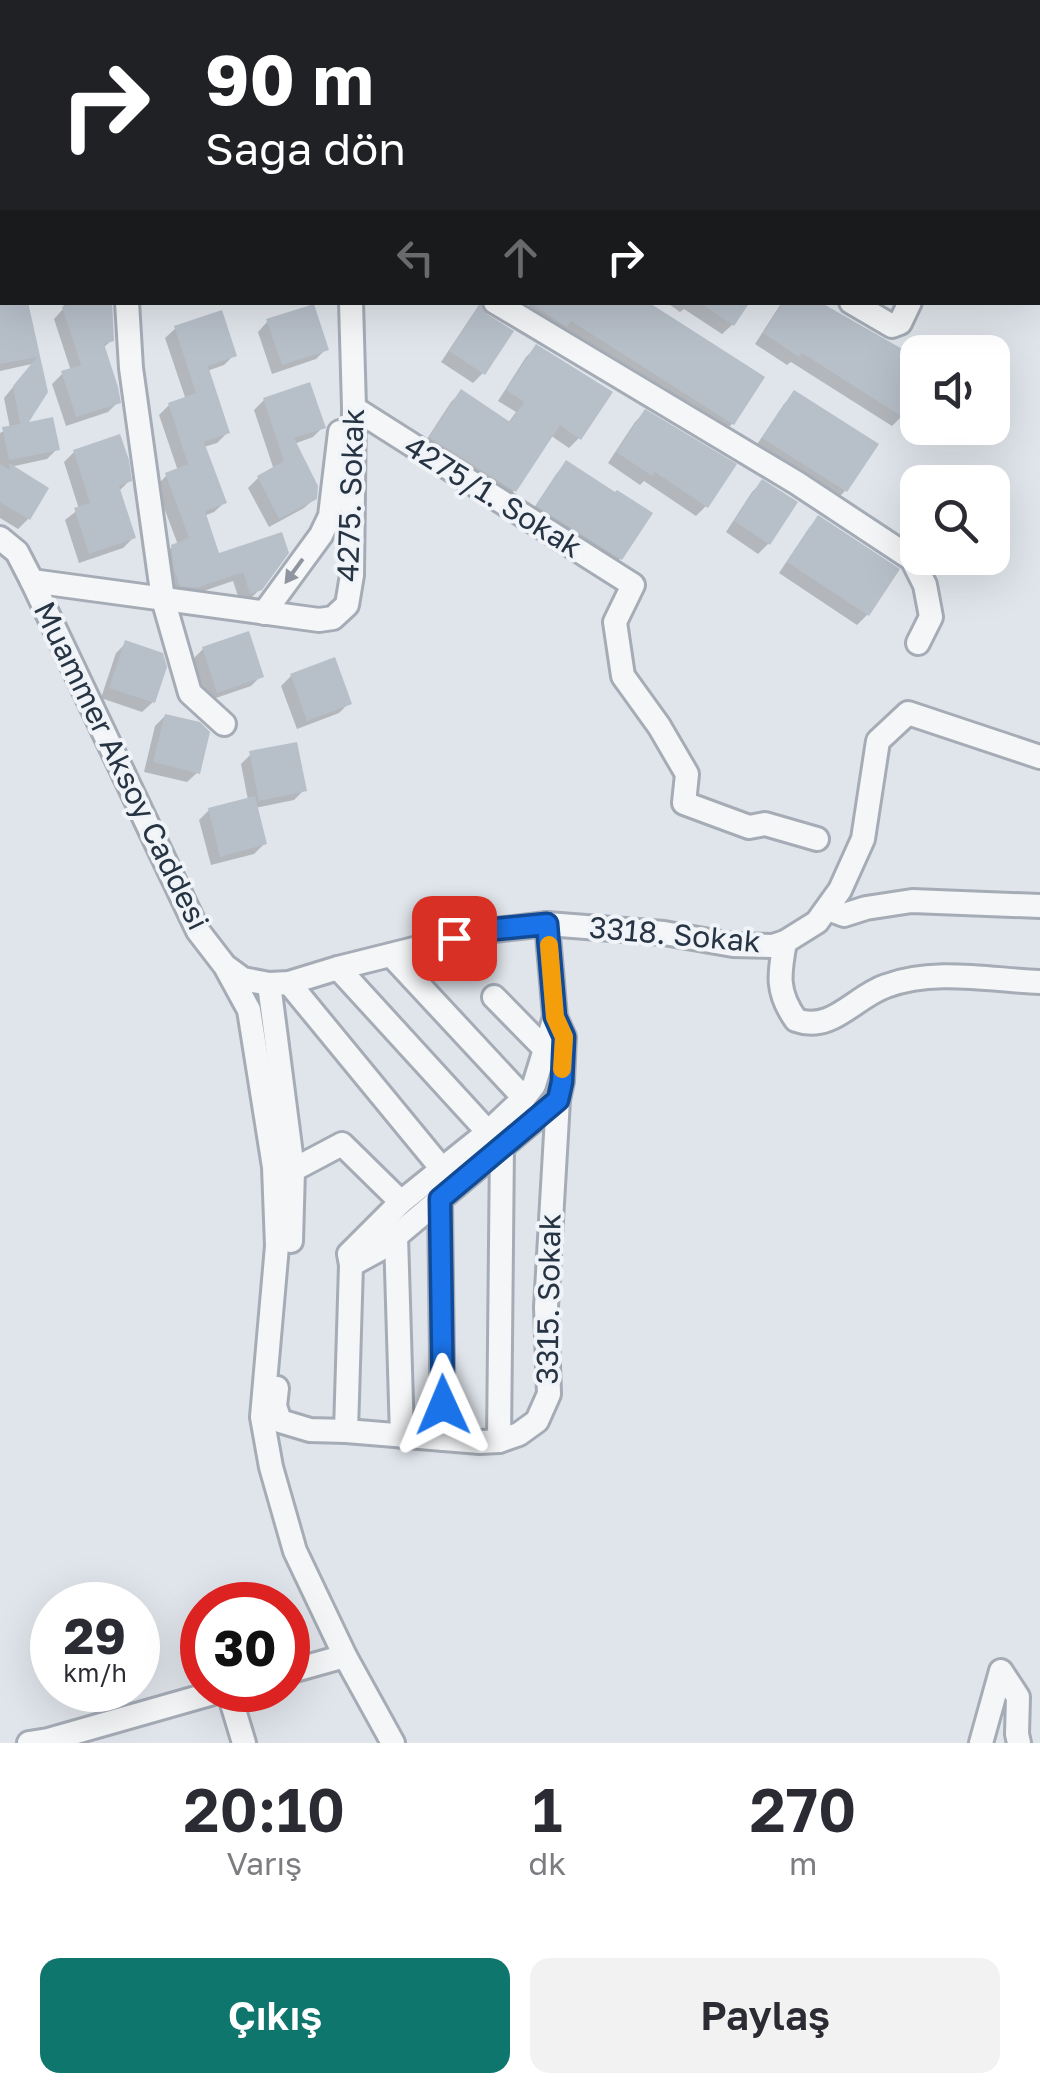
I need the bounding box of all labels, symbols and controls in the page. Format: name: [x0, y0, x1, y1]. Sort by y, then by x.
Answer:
text: 90 m: [205, 36, 374, 120]
icon: right: [40, 40, 170, 170]
text: Sağa dön: [205, 121, 406, 175]
icon: left: [388, 230, 443, 285]
icon: ahead: [493, 230, 548, 285]
icon: right: [598, 230, 653, 285]
map controls: [900, 335, 1010, 575]
button: sound: [900, 335, 1010, 445]
street label: 4275. Sokak: [329, 408, 371, 582]
street label: 4275/1. Sokak: [398, 427, 589, 565]
button: search: [900, 465, 1010, 575]
one-way arrow: [285, 558, 304, 584]
street label: Muammer Aksoy Caddesi: [27, 596, 217, 936]
pin: [412, 896, 497, 981]
street label: 3318. Sokak: [588, 909, 762, 959]
icon: arrive: [427, 911, 482, 966]
street label: 3315. Sokak: [529, 1213, 567, 1385]
position arrow: [391, 1353, 495, 1457]
speed limit sign: 30: [180, 1582, 310, 1712]
text: 29: [64, 1605, 126, 1665]
text: km/h: [63, 1657, 127, 1688]
text: 20:10: [184, 1773, 345, 1845]
text: 1: [532, 1773, 563, 1845]
text: 270: [750, 1773, 856, 1845]
text: Varış: [226, 1844, 302, 1882]
text: dk: [529, 1844, 566, 1882]
text: m: [789, 1844, 817, 1882]
button: Çıkış: [40, 1958, 510, 2073]
button: Paylaş: [530, 1958, 1000, 2073]

